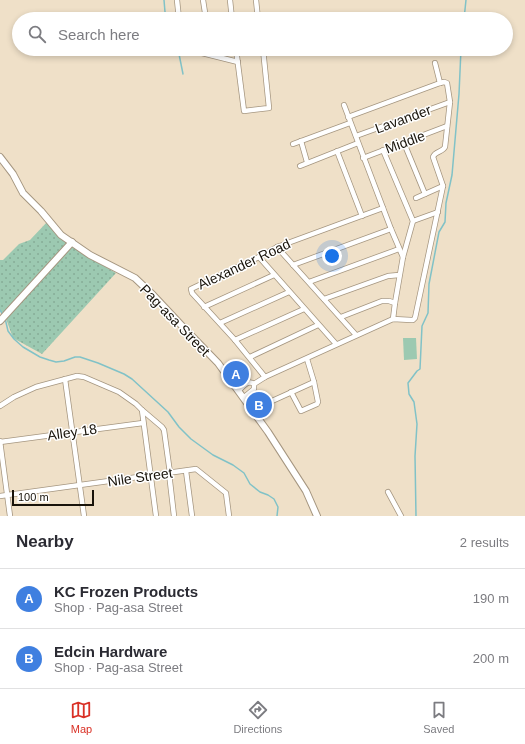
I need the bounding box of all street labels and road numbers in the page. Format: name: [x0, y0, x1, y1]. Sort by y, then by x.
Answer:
street label: Lavander: [373, 101, 433, 137]
street label: Middle: [383, 127, 427, 157]
street label: Alexander Road: [195, 236, 293, 292]
street label: Pag-asa Street: [137, 281, 213, 359]
street label: Alley 18: [46, 421, 98, 443]
street label: Nile Street: [107, 465, 174, 489]

